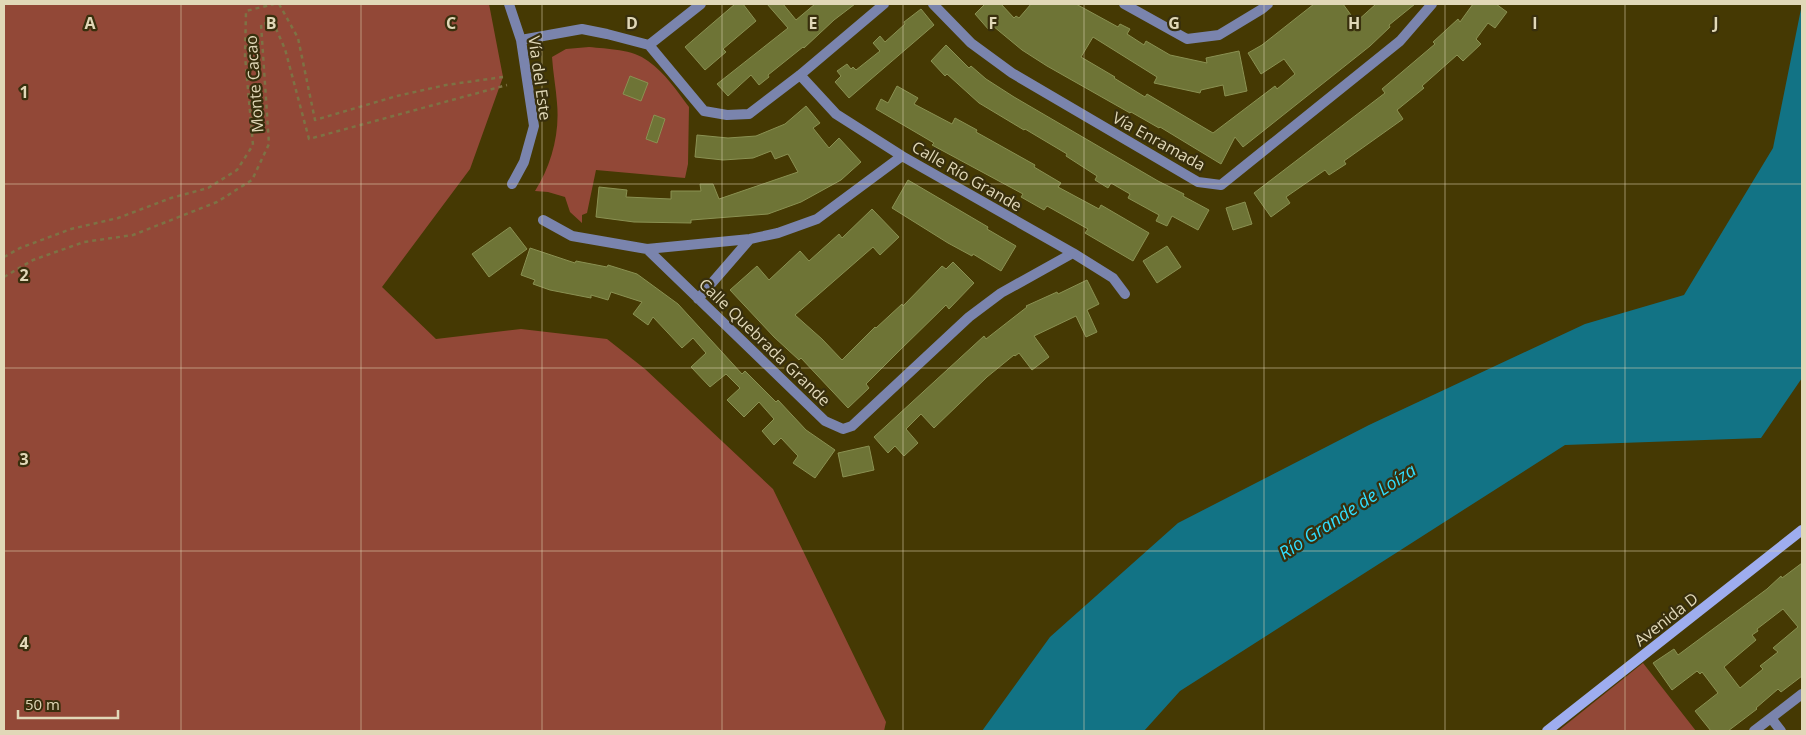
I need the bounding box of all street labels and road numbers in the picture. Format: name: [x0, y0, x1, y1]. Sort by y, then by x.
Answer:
street label: Monte Cacao: [240, 34, 268, 134]
street label: Vía del Este: [523, 34, 557, 122]
street label: Vía Enramada: [1109, 106, 1209, 176]
street label: Calle Río Grande: [908, 136, 1026, 216]
street label: Calle Quebrada Grande: [694, 273, 836, 411]
street label: Avenida D: [1630, 587, 1702, 651]

